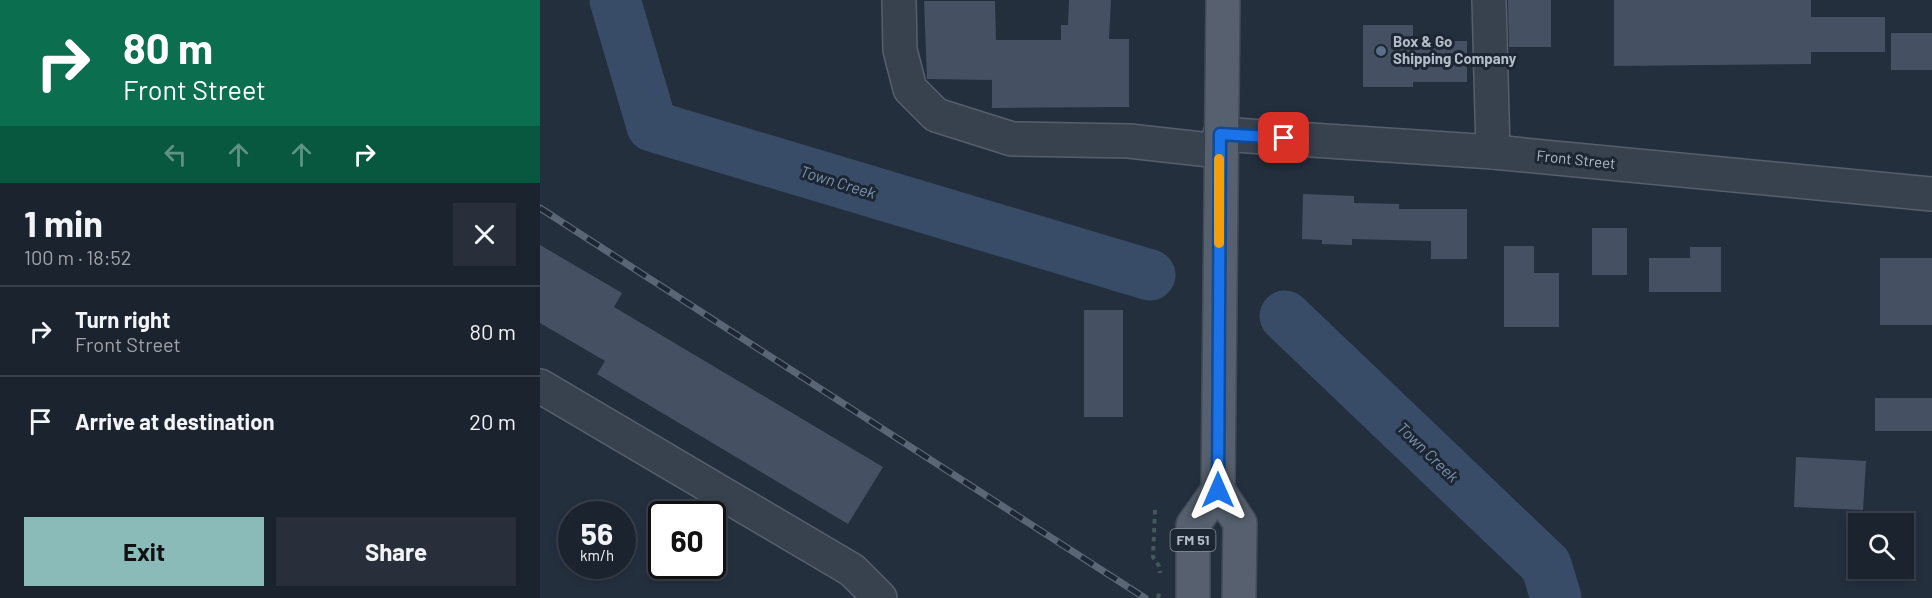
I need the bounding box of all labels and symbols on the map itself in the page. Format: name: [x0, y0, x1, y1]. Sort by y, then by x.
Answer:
place label: Box & Go Shipping Company: [1393, 32, 1517, 67]
marker: Box & Go Shipping Company: [1374, 44, 1388, 58]
pin: [1258, 112, 1309, 163]
street label: Front Street: [1536, 146, 1617, 172]
water label: Town Creek: [798, 161, 878, 202]
water label: Town Creek: [1394, 418, 1463, 486]
position arrow: [1186, 458, 1250, 522]
speed limit sign: 60: [648, 501, 726, 579]
road number: FM 51: [1170, 529, 1216, 551]

